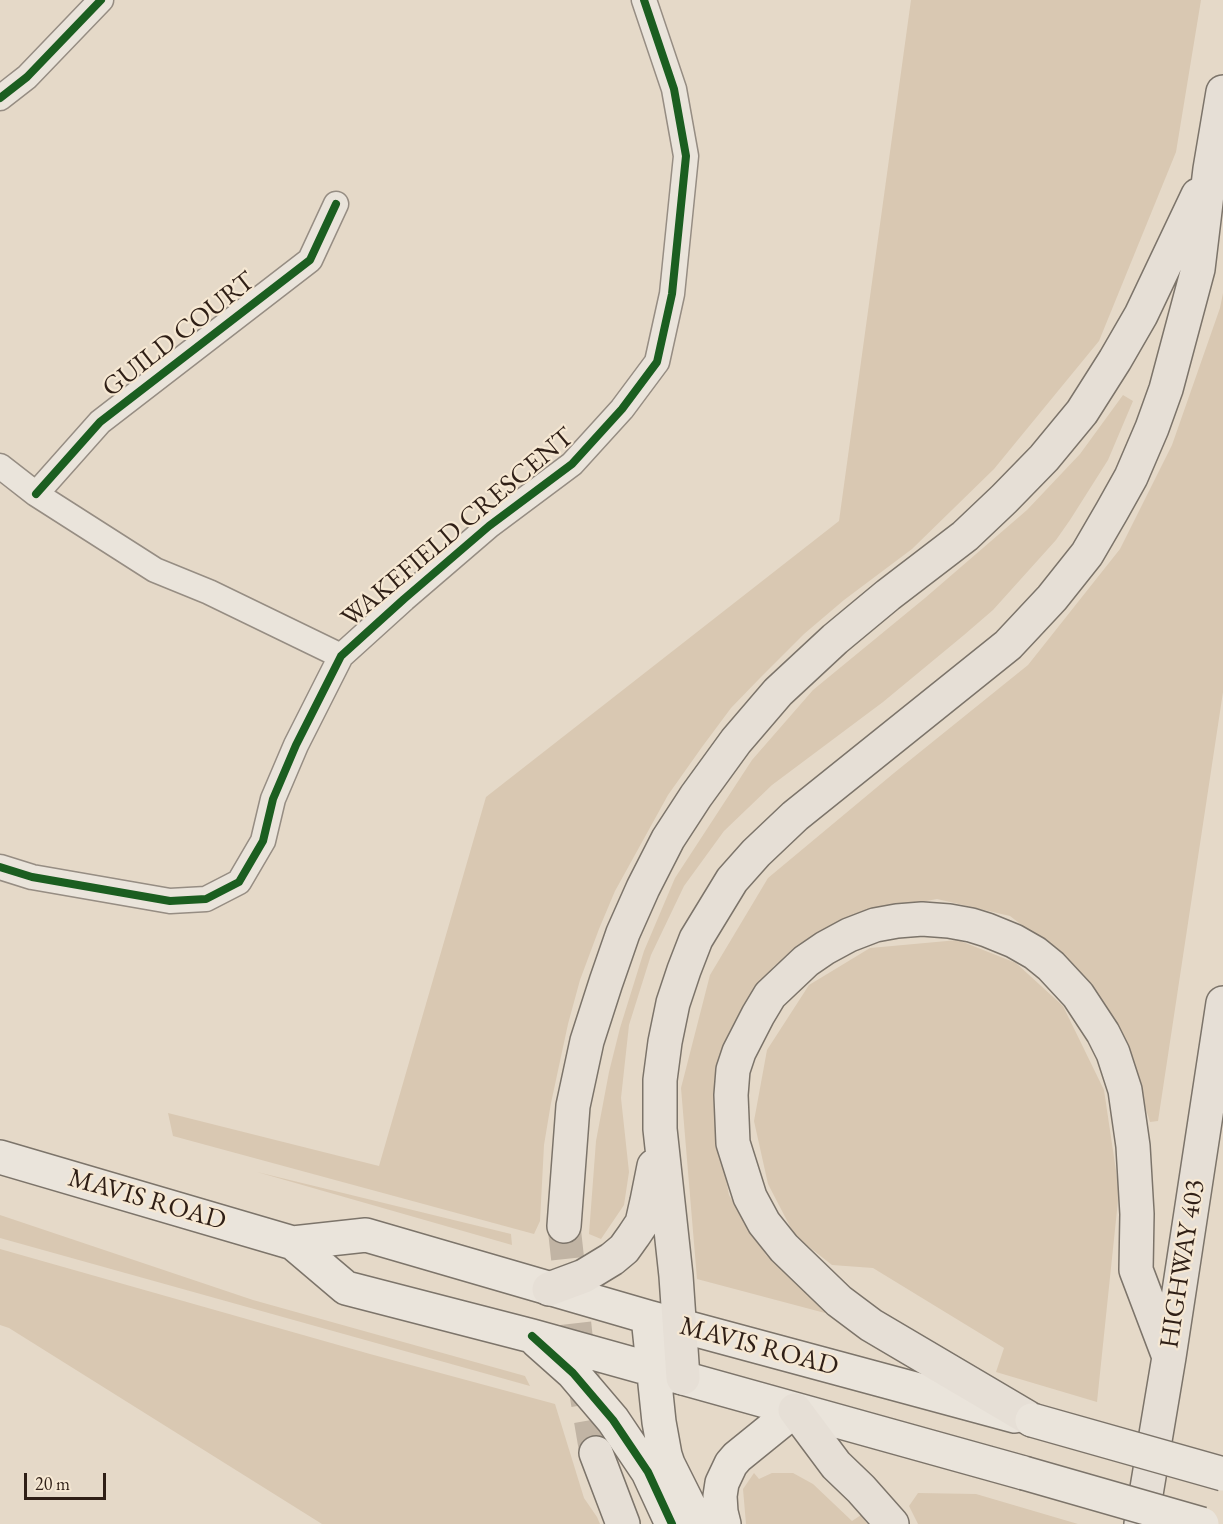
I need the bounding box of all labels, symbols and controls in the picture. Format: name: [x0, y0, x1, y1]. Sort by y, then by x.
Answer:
street label: GUILD COURT: [96, 265, 262, 405]
street label: WAKEFIELD CRESCENT: [335, 421, 581, 635]
street label: MAVIS ROAD: [64, 1162, 230, 1238]
street label: HIGHWAY 403: [1154, 1177, 1212, 1351]
street label: MAVIS ROAD: [676, 1310, 842, 1384]
scale bar: [27, 1461, 110, 1499]
text: 20 m: [35, 1472, 70, 1495]

